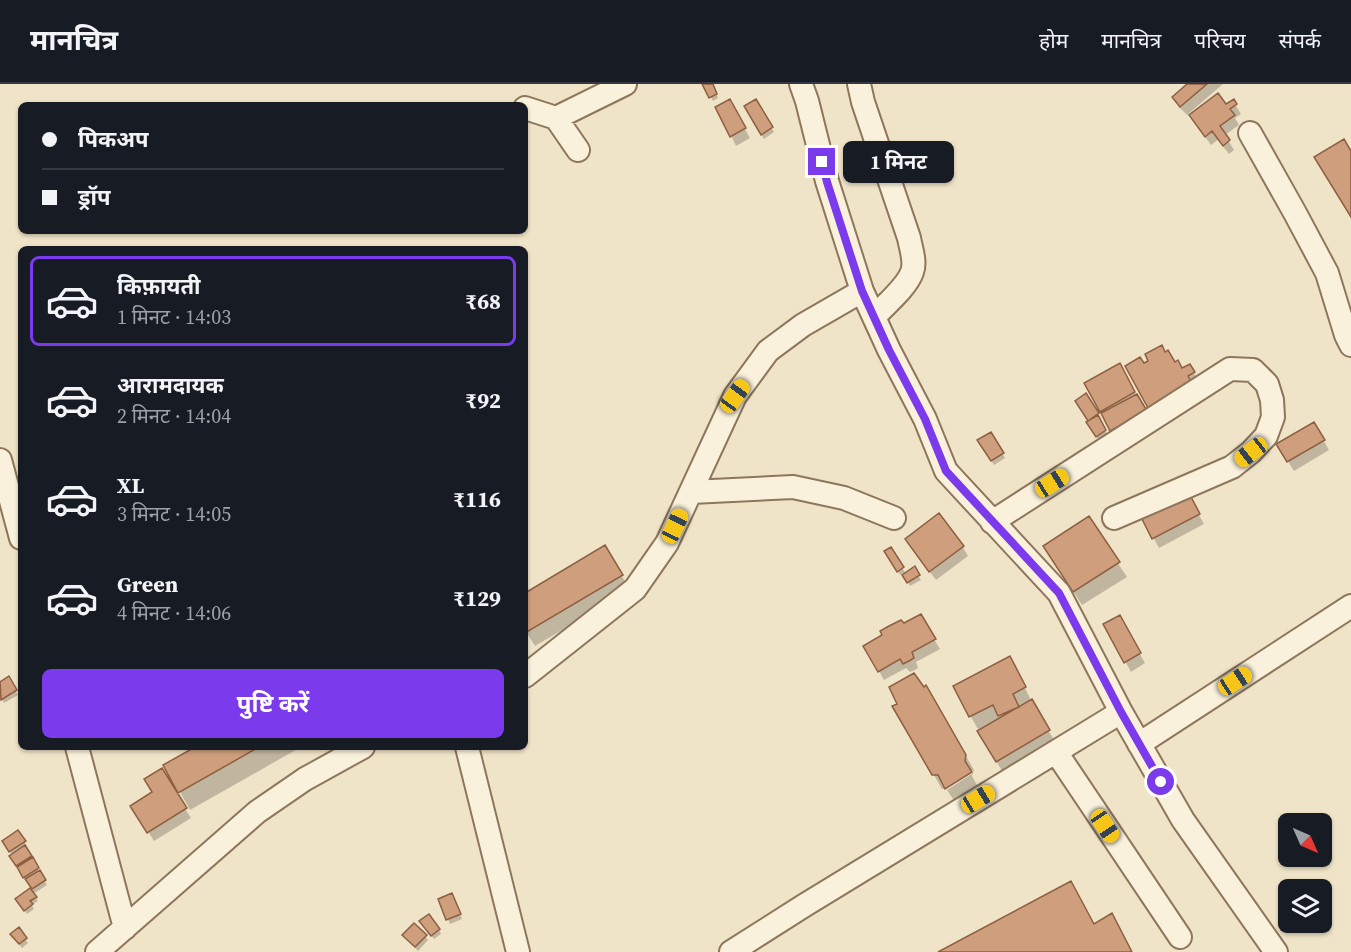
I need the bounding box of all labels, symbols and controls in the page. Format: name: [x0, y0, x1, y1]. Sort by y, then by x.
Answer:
text: मानचित्र: [30, 21, 118, 59]
text: होम: [1039, 26, 1068, 55]
text: मानचित्र: [1101, 26, 1161, 55]
text: परिचय: [1194, 26, 1246, 55]
text: संपर्क: [1279, 26, 1321, 55]
text: पिकअप: [78, 124, 149, 154]
callout: 1 मिनट: [843, 141, 954, 183]
route end: [808, 148, 835, 175]
text: 1 मिनट: [870, 148, 927, 176]
text: ड्रॉप: [78, 182, 111, 212]
text: किफ़ायती: [117, 271, 201, 301]
icon: car: [45, 274, 99, 328]
text: ₹68: [465, 286, 501, 316]
text: 1 मिनट · 14:03: [117, 303, 231, 331]
text: आरामदायक: [117, 370, 224, 400]
icon: car: [45, 373, 99, 427]
car: [717, 376, 753, 416]
text: ₹92: [465, 385, 501, 415]
text: 2 मिनट · 14:04: [117, 402, 231, 430]
car: [1231, 434, 1271, 470]
car: [1032, 466, 1072, 500]
text: XL: [117, 470, 144, 500]
icon: car: [45, 472, 99, 526]
text: ₹116: [453, 484, 501, 514]
text: 3 मिनट · 14:05: [117, 500, 231, 528]
car: [659, 506, 691, 546]
text: Green: [117, 569, 178, 599]
icon: car: [45, 571, 99, 625]
text: ₹129: [453, 583, 501, 613]
text: 4 मिनट · 14:06: [117, 599, 231, 627]
car: [1215, 664, 1255, 698]
button: पुष्टि करें: [42, 669, 504, 738]
route start: [1147, 768, 1174, 795]
car: [958, 782, 998, 816]
car: [1087, 806, 1123, 846]
north arrow: [1278, 813, 1332, 867]
map controls: [1278, 813, 1332, 933]
button: layers: [1278, 879, 1332, 933]

